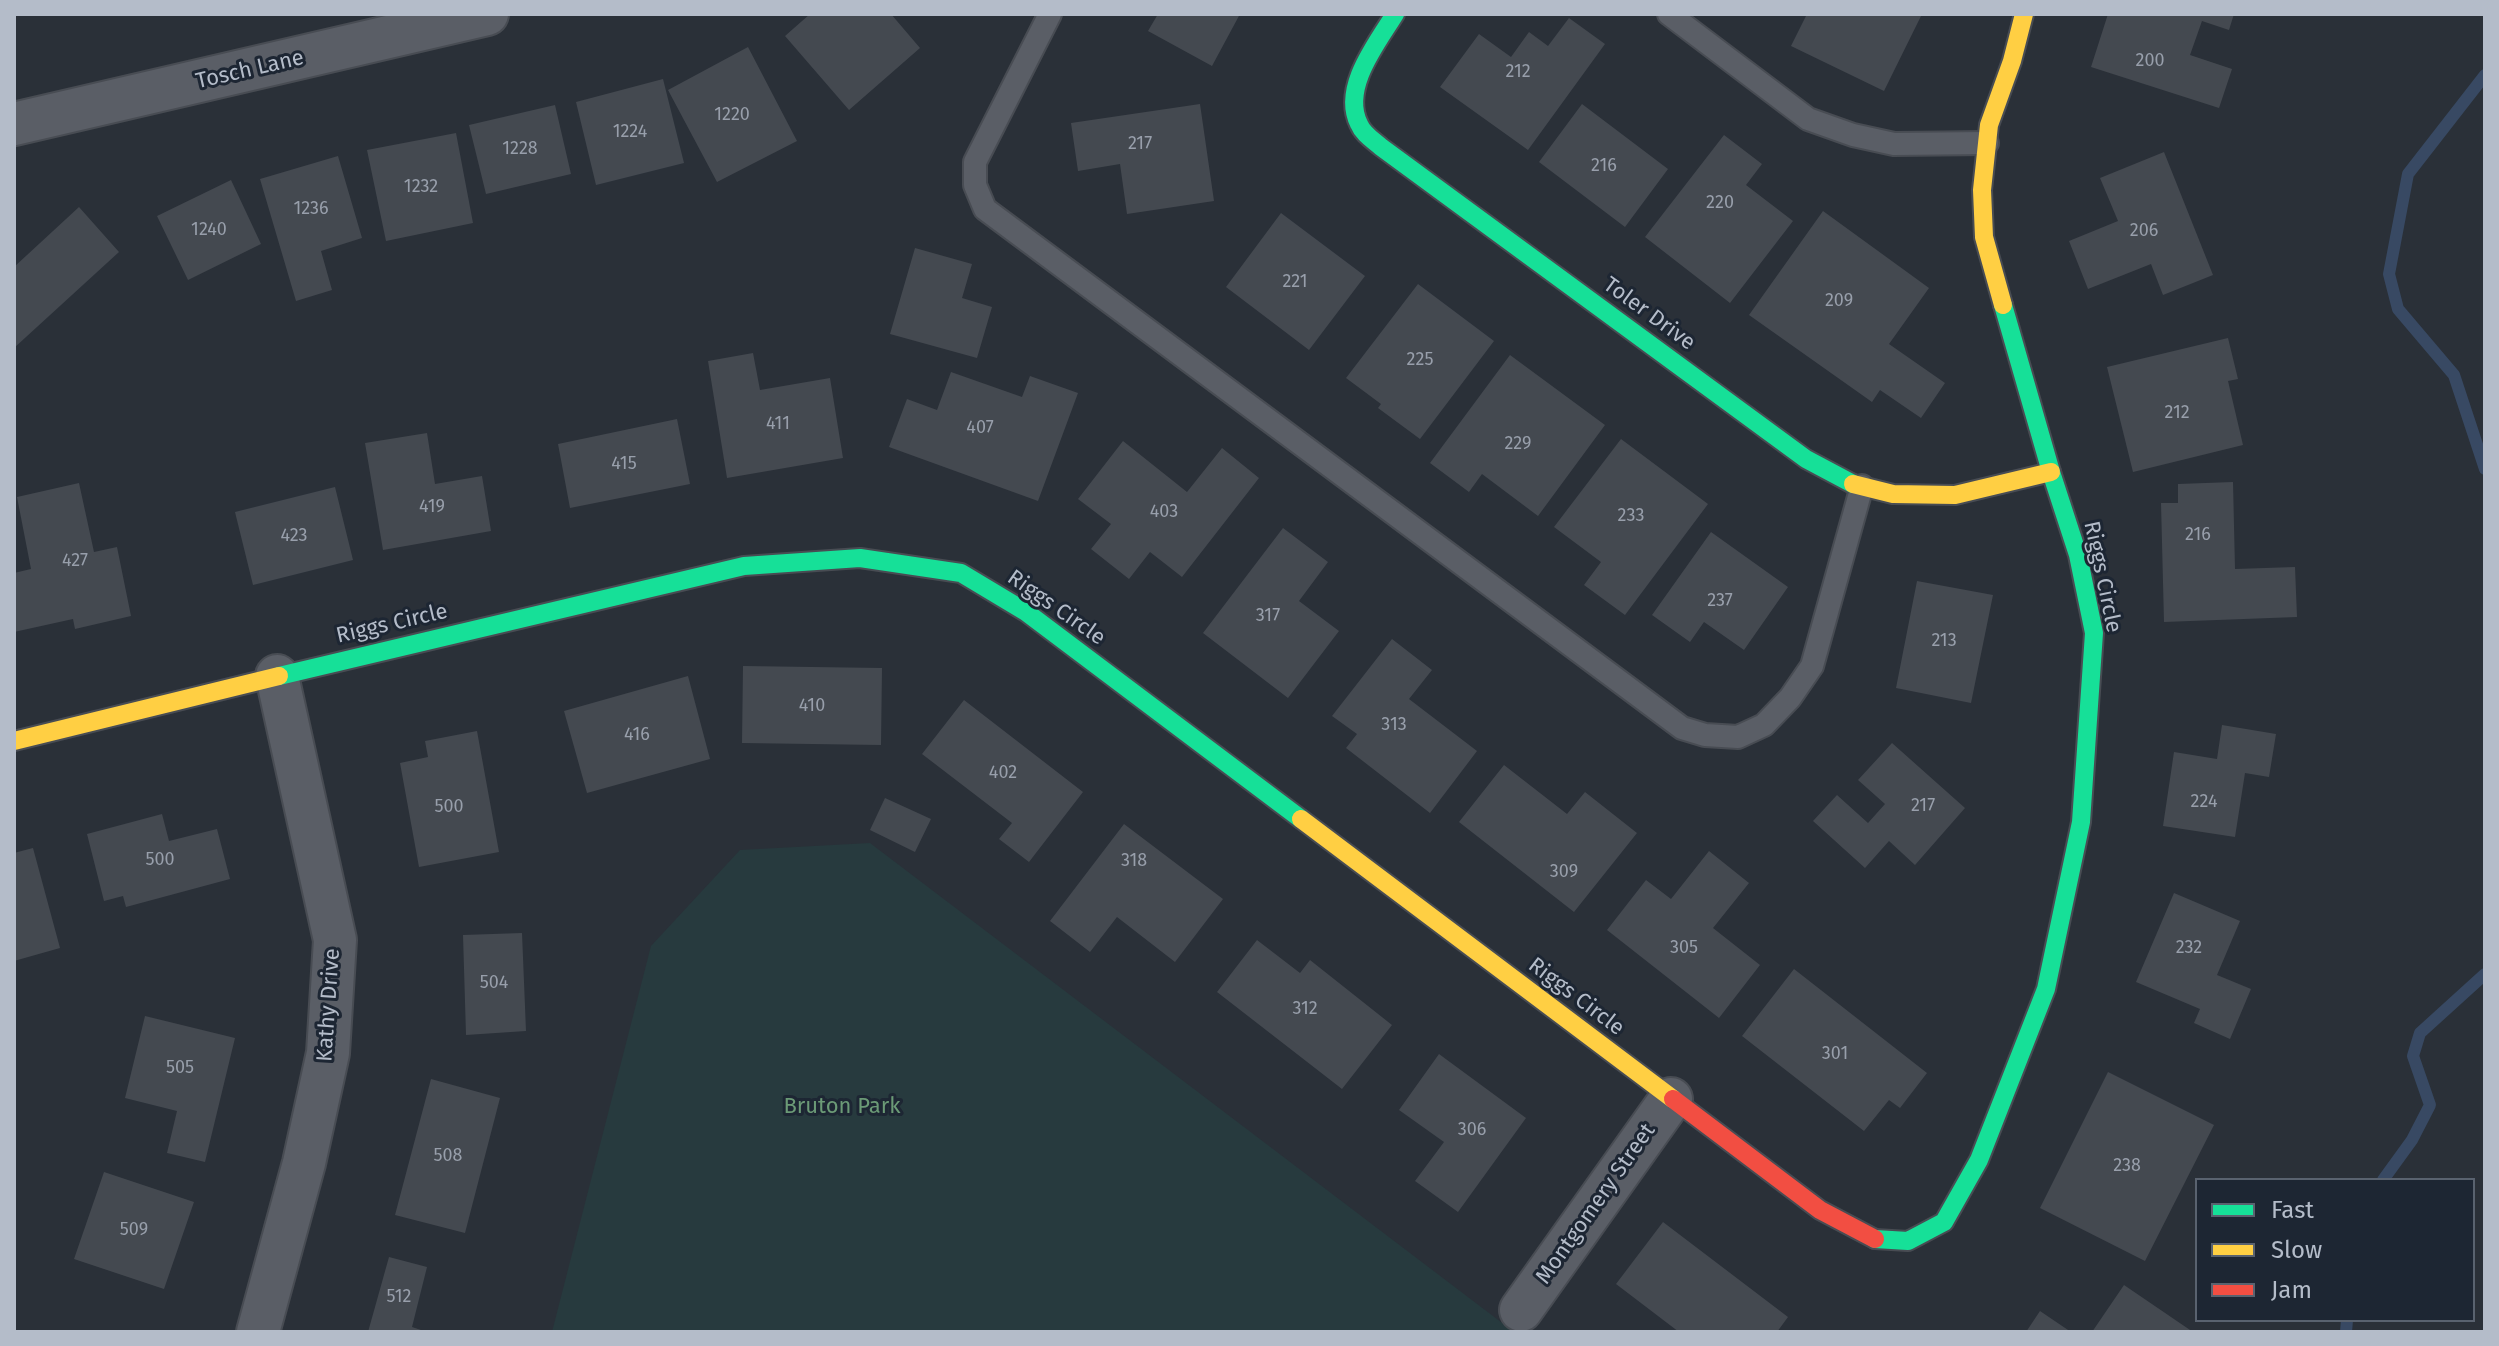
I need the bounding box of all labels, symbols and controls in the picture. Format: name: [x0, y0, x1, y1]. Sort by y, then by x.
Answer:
street label: Tosch Lane: [193, 45, 307, 95]
house number: 200: [2136, 50, 2164, 72]
house number: 212: [1505, 61, 1531, 83]
house number: 1220: [714, 104, 750, 126]
house number: 1224: [613, 121, 647, 143]
house number: 217: [1128, 133, 1152, 155]
house number: 1228: [502, 138, 538, 160]
house number: 216: [1591, 155, 1617, 177]
house number: 1232: [404, 176, 438, 198]
house number: 220: [1706, 192, 1734, 214]
house number: 1236: [293, 198, 329, 220]
house number: 1240: [191, 219, 227, 241]
house number: 206: [2130, 220, 2158, 242]
house number: 221: [1282, 271, 1308, 293]
street label: Toler Drive: [1598, 272, 1700, 356]
house number: 209: [1825, 290, 1853, 312]
house number: 225: [1407, 349, 1433, 371]
house number: 212: [2164, 402, 2190, 424]
house number: 411: [766, 413, 790, 435]
house number: 407: [966, 417, 994, 439]
house number: 229: [1504, 433, 1532, 455]
house number: 415: [611, 453, 637, 475]
house number: 419: [419, 496, 445, 518]
house number: 403: [1150, 501, 1178, 523]
house number: 233: [1618, 505, 1644, 527]
street label: Riggs Circle: [2077, 519, 2127, 635]
house number: 216: [2185, 524, 2211, 546]
house number: 423: [280, 525, 308, 547]
house number: 427: [62, 550, 88, 572]
street label: Riggs Circle: [1002, 565, 1110, 651]
house number: 237: [1707, 590, 1733, 612]
street label: Riggs Circle: [334, 598, 450, 650]
house number: 317: [1256, 605, 1280, 627]
house number: 213: [1931, 630, 1957, 652]
house number: 410: [799, 695, 825, 717]
house number: 313: [1381, 714, 1407, 736]
house number: 416: [624, 724, 650, 746]
house number: 402: [989, 762, 1017, 784]
house number: 224: [2191, 791, 2217, 813]
house number: 217: [1911, 795, 1935, 817]
house number: 500: [434, 796, 464, 818]
house number: 500: [145, 849, 175, 871]
house number: 318: [1121, 850, 1147, 872]
house number: 309: [1550, 861, 1578, 883]
house number: 305: [1670, 937, 1698, 959]
house number: 232: [2176, 937, 2202, 959]
street label: Kathy Drive: [312, 947, 346, 1063]
street label: Riggs Circle: [1523, 952, 1629, 1042]
house number: 504: [480, 972, 508, 994]
house number: 312: [1292, 998, 1318, 1020]
house number: 301: [1822, 1043, 1848, 1065]
house number: 505: [166, 1057, 194, 1079]
park label: Bruton Park: [783, 1094, 901, 1120]
house number: 306: [1458, 1119, 1486, 1141]
street label: Montgomery Street: [1531, 1119, 1661, 1289]
house number: 508: [434, 1145, 462, 1167]
house number: 238: [2113, 1155, 2141, 1177]
legend: [2195, 1178, 2475, 1322]
text: Fast: [2271, 1196, 2314, 1224]
house number: 509: [120, 1219, 148, 1241]
text: Slow: [2271, 1236, 2322, 1264]
text: Jam: [2271, 1276, 2312, 1304]
house number: 512: [387, 1286, 411, 1308]

